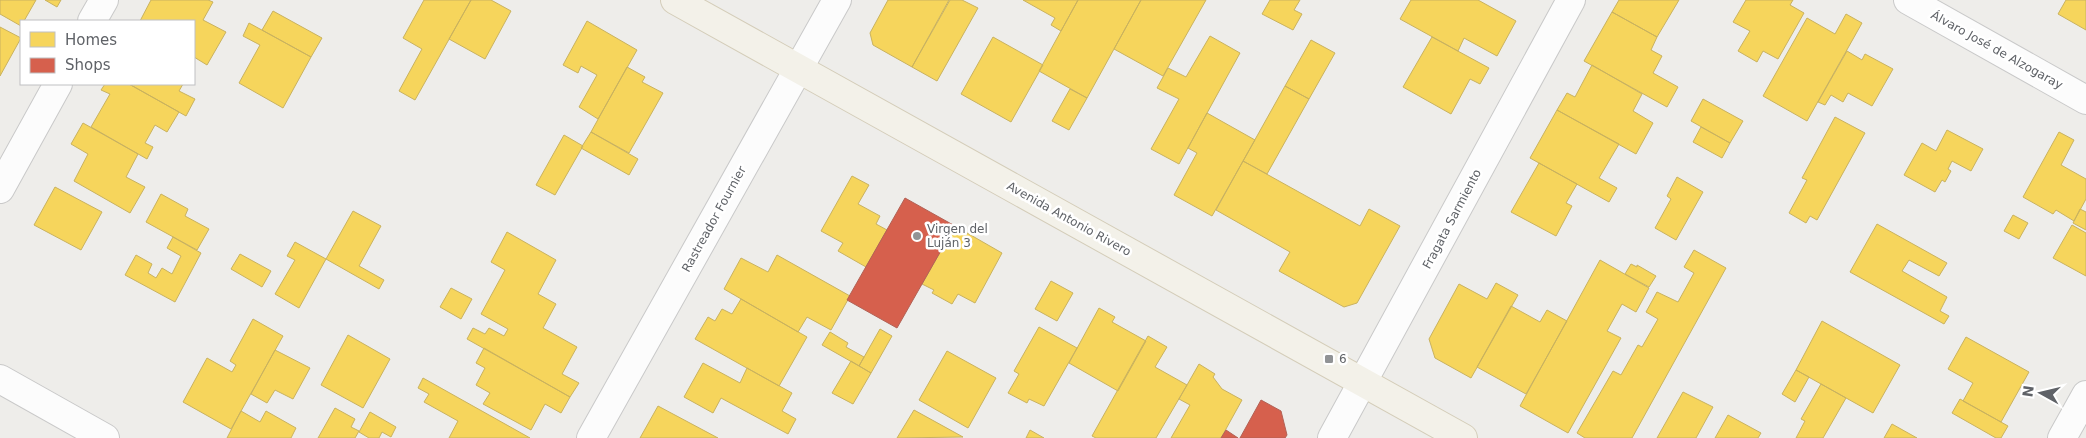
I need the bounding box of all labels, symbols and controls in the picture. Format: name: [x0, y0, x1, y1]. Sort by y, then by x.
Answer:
street label: Álvaro José de Alzogaray: [1929, 7, 2066, 92]
legend: [20, 20, 195, 85]
text: Homes: [65, 31, 117, 49]
text: Shops: [65, 56, 111, 74]
street label: Rastreador Fournier: [679, 164, 749, 274]
street label: Fragata Sarmiento: [1420, 167, 1484, 271]
street label: Avenida Antonio Rivero: [1004, 179, 1134, 259]
place label: Virgen del Luján 3: [927, 222, 988, 250]
marker: Virgen del Luján 3: [911, 230, 923, 242]
place label: 6: [1339, 352, 1347, 366]
marker: 6: [1323, 353, 1335, 365]
north arrow: [2016, 368, 2066, 418]
text: N: [2019, 384, 2037, 398]

